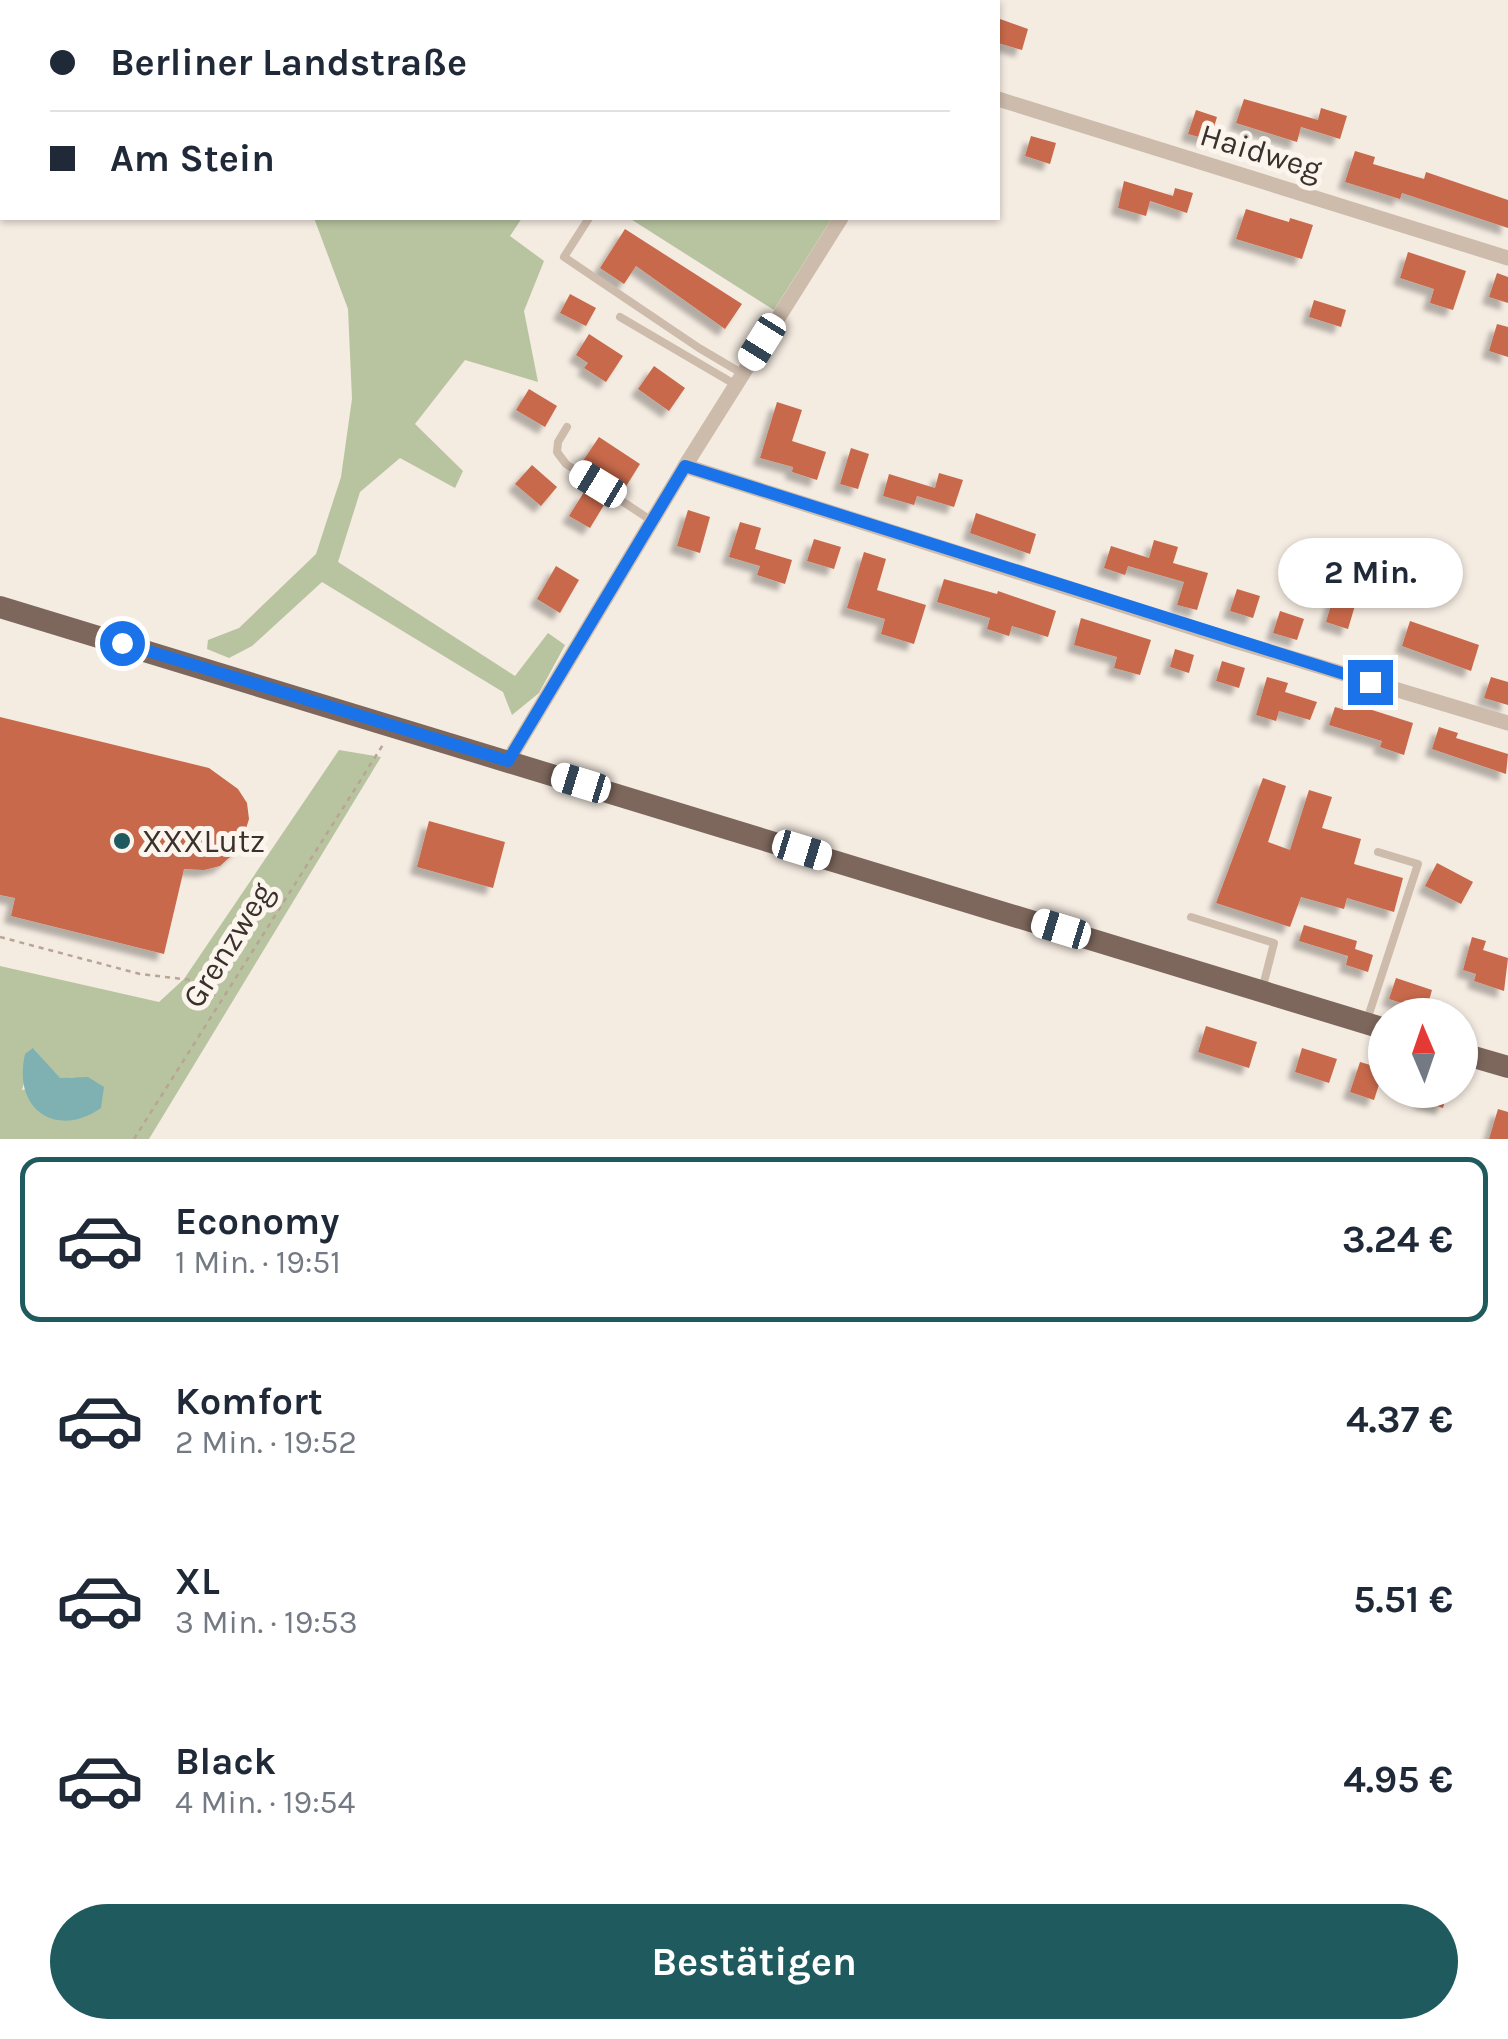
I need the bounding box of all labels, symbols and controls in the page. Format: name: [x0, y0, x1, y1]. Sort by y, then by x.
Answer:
text: Berliner Landstraße: [110, 40, 467, 85]
street label: Haidweg: [1196, 116, 1326, 188]
text: Am Stein: [110, 136, 275, 181]
car: [733, 309, 791, 375]
car: [565, 456, 631, 512]
callout: 2 Min.: [1278, 537, 1462, 607]
text: 2 Min.: [1324, 554, 1417, 591]
route start: [100, 621, 145, 666]
route end: [1348, 660, 1393, 705]
car: [548, 760, 614, 806]
place label: XXXLutz: [142, 823, 265, 860]
car: [769, 827, 835, 873]
marker: XXXLutz: [111, 830, 133, 852]
street label: Grenzweg: [175, 875, 281, 1015]
car: [1028, 906, 1094, 952]
north arrow: [1368, 998, 1478, 1108]
map controls: [1368, 998, 1478, 1108]
icon: car: [55, 1195, 145, 1285]
text: Economy: [175, 1199, 339, 1244]
text: 3.24 €: [1342, 1217, 1453, 1262]
text: 1 Min. · 19:51: [175, 1244, 341, 1281]
icon: car: [55, 1375, 145, 1465]
text: Komfort: [175, 1379, 323, 1424]
text: 4.37 €: [1346, 1397, 1453, 1442]
text: 2 Min. · 19:52: [175, 1424, 357, 1461]
icon: car: [55, 1555, 145, 1645]
text: XL: [175, 1559, 220, 1604]
text: 5.51 €: [1353, 1577, 1453, 1622]
text: 3 Min. · 19:53: [175, 1604, 358, 1641]
icon: car: [55, 1735, 145, 1825]
text: Black: [175, 1739, 276, 1784]
text: 4.95 €: [1343, 1757, 1453, 1802]
text: 4 Min. · 19:54: [175, 1784, 356, 1821]
button: Bestätigen: [50, 1904, 1458, 2019]

